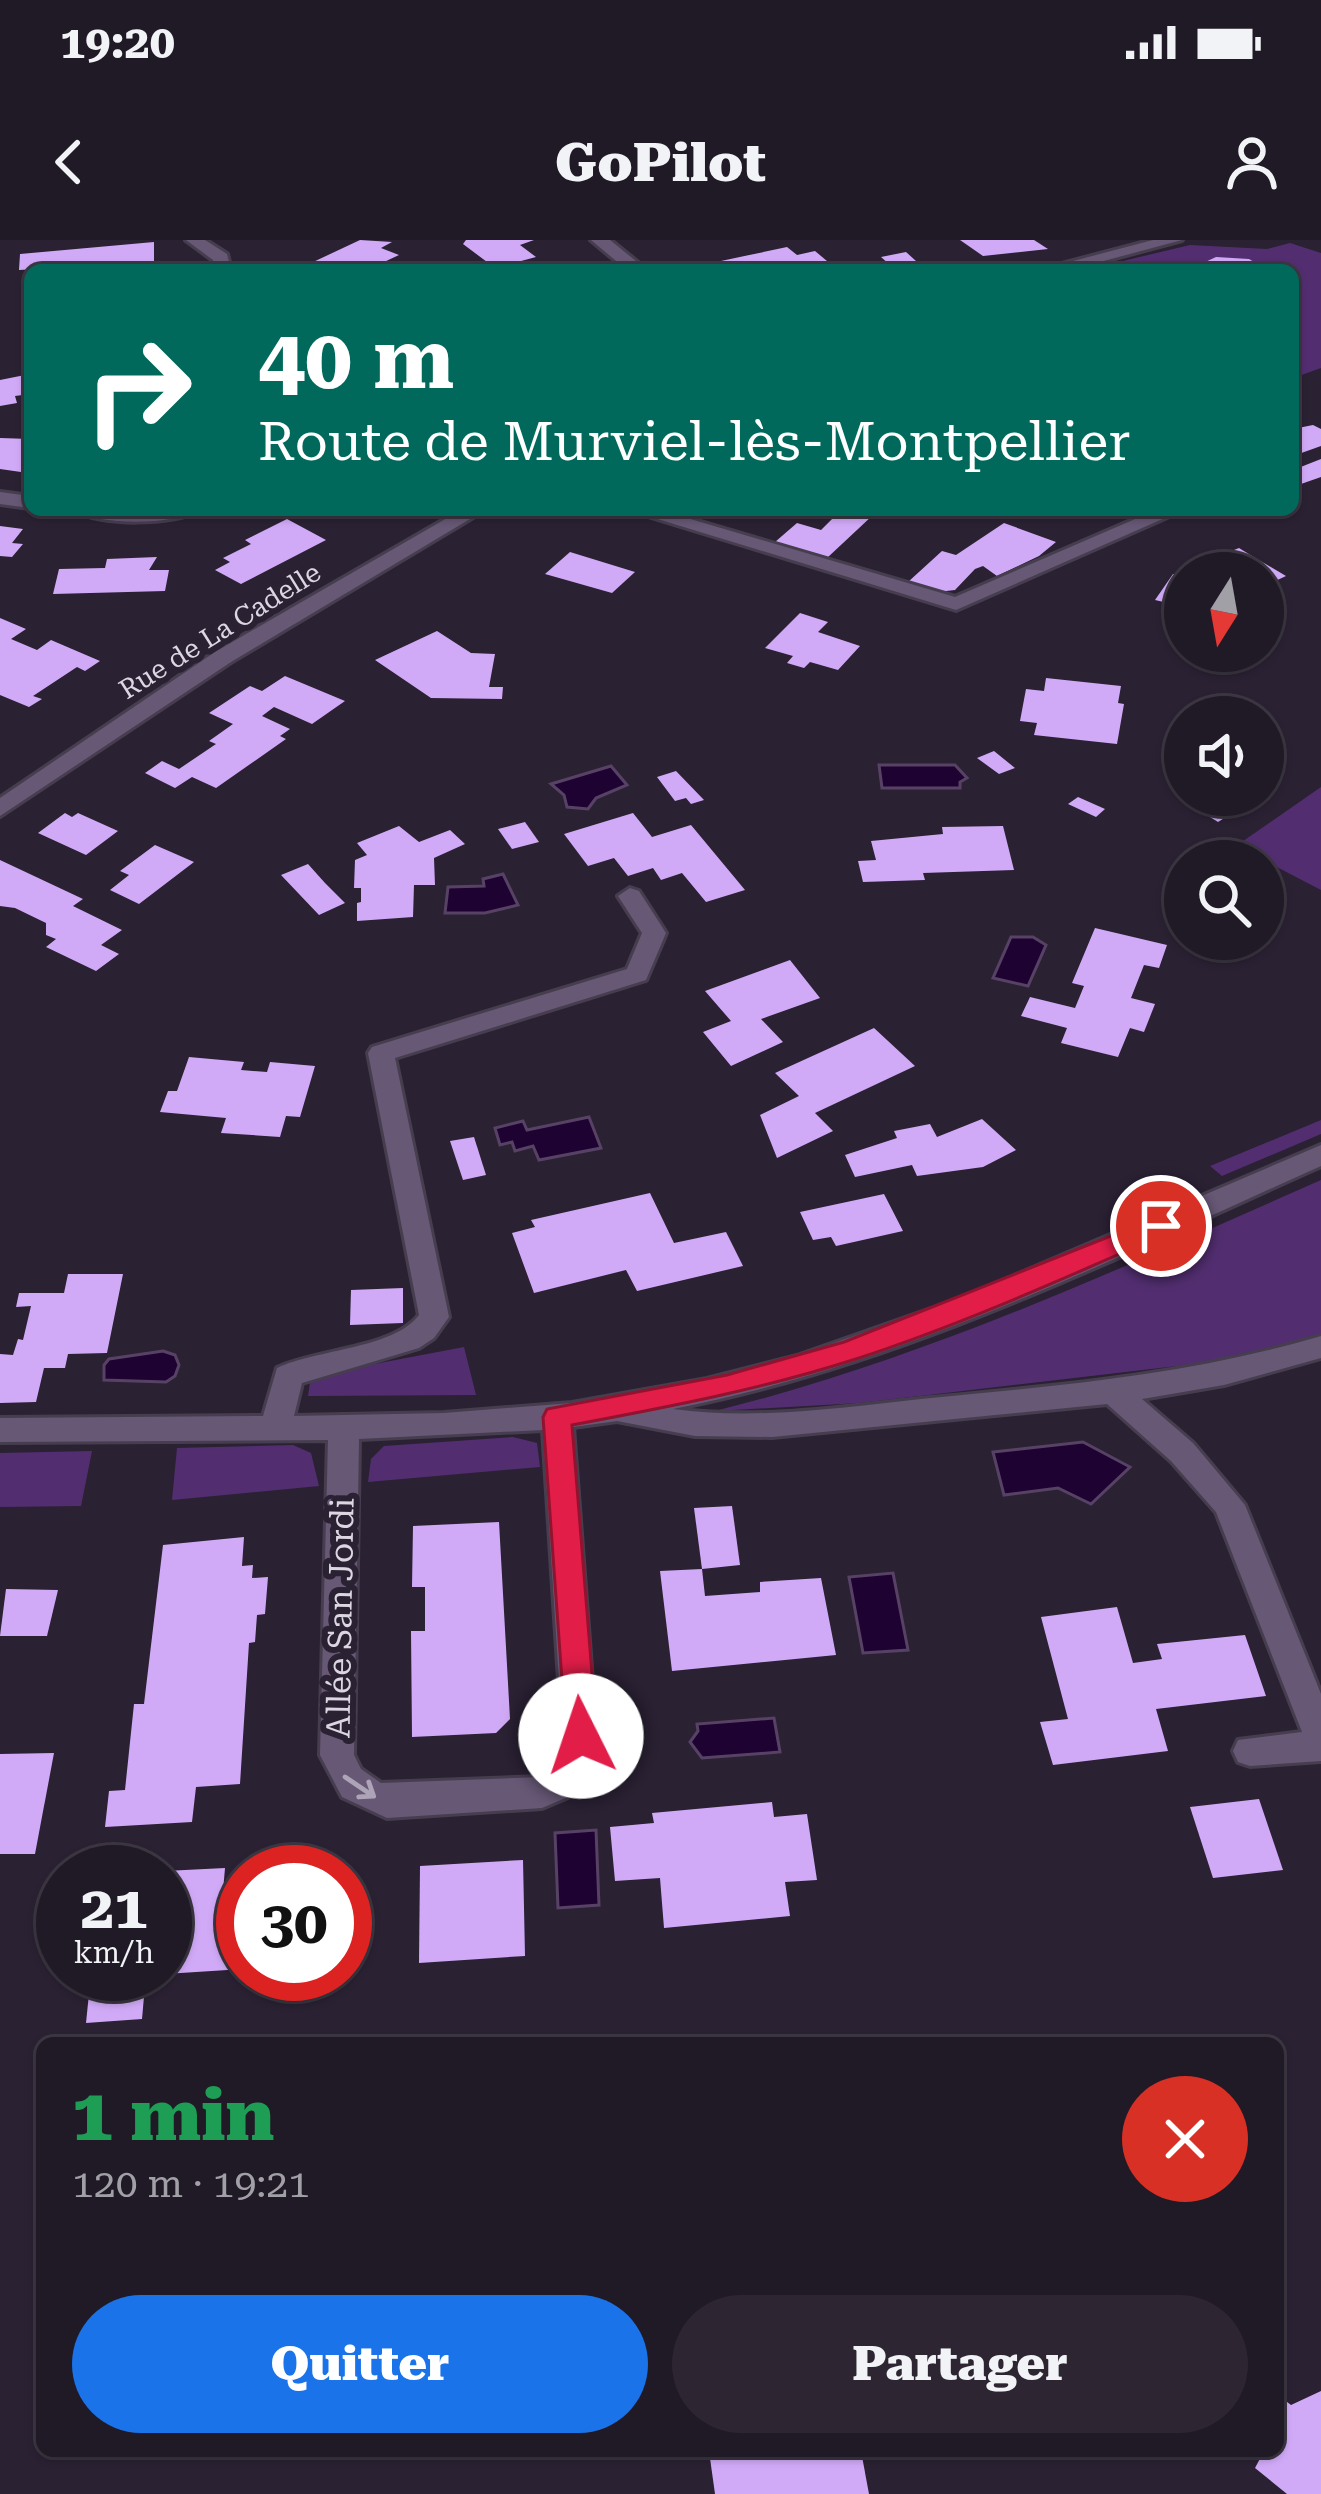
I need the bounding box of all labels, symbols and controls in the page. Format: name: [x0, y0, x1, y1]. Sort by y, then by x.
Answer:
text: 19:20: [60, 16, 175, 69]
icon: back: [36, 129, 102, 195]
icon: person: [1219, 129, 1285, 195]
text: GoPilot: [555, 131, 766, 194]
text: 40 m: [258, 310, 454, 408]
icon: right: [60, 312, 216, 468]
text: Route de Murviel-lès-Montpellier: [258, 410, 1130, 473]
north arrow: [1164, 552, 1284, 672]
map controls: [1164, 552, 1284, 960]
street label: Rue de La Cadelle: [113, 556, 327, 706]
button: sound: [1164, 696, 1284, 816]
button: search: [1164, 840, 1284, 960]
pin: [1110, 1175, 1212, 1277]
icon: arrive: [1128, 1193, 1194, 1259]
street label: Allée San Jordi: [318, 1498, 362, 1738]
position arrow: [518, 1673, 644, 1799]
one-way arrow: [343, 1775, 376, 1800]
speed limit sign: 30: [216, 1845, 372, 2001]
text: 21: [80, 1872, 148, 1943]
text: km/h: [74, 1935, 154, 1970]
text: 1 min: [72, 2073, 274, 2158]
button: close: [1122, 2076, 1248, 2202]
text: 120 m · 19:21: [72, 2161, 310, 2207]
button: Quitter: [72, 2295, 648, 2433]
button: Partager: [672, 2295, 1248, 2433]

